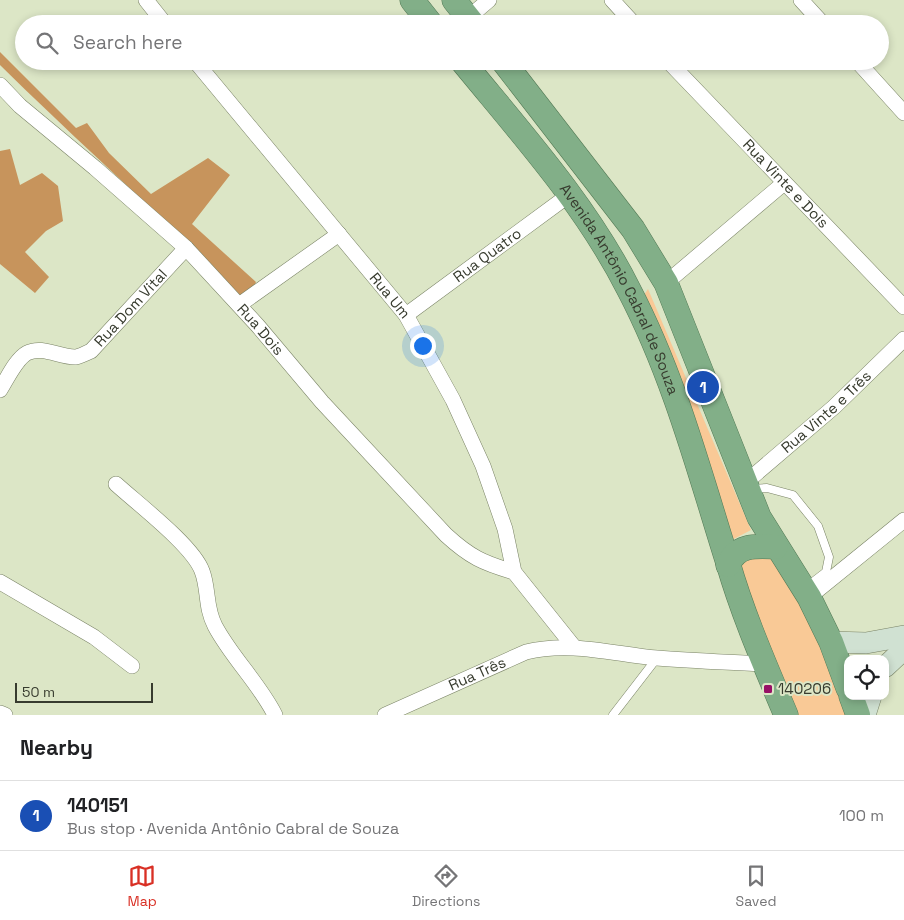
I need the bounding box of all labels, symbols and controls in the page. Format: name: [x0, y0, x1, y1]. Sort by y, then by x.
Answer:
search box: [15, 15, 889, 70]
icon: search: [33, 29, 61, 57]
text: Search here: [73, 30, 183, 55]
street label: Rua Vinte e Dois: [739, 135, 833, 232]
street label: Avenida Antônio Cabral de Souza: [556, 180, 684, 398]
street label: Rua Quatro: [449, 223, 525, 286]
street label: Rua Dom Vital: [90, 265, 171, 351]
street label: Rua Um: [366, 268, 415, 322]
street label: Rua Dois: [233, 300, 288, 359]
your location: [410, 333, 436, 359]
street label: Rua Vinte e Três: [777, 366, 875, 457]
pin: 1: [687, 368, 719, 406]
street label: Rua Três: [445, 652, 509, 694]
map controls: [844, 655, 889, 700]
button: locate: [844, 655, 889, 700]
place label: 140206: [778, 679, 831, 698]
scale bar: [15, 680, 152, 703]
text: 50 m: [22, 683, 55, 701]
marker: 140206: [762, 683, 774, 695]
text: Nearby: [20, 734, 93, 761]
text: 140151: [67, 793, 128, 818]
text: 1: [32, 805, 40, 826]
text: 100 m: [839, 805, 884, 826]
text: Bus stop · Avenida Antônio Cabral de Souza: [67, 818, 399, 839]
tab: Map: [128, 862, 157, 910]
tab: Directions: [412, 862, 480, 910]
tab: Saved: [736, 862, 776, 910]

